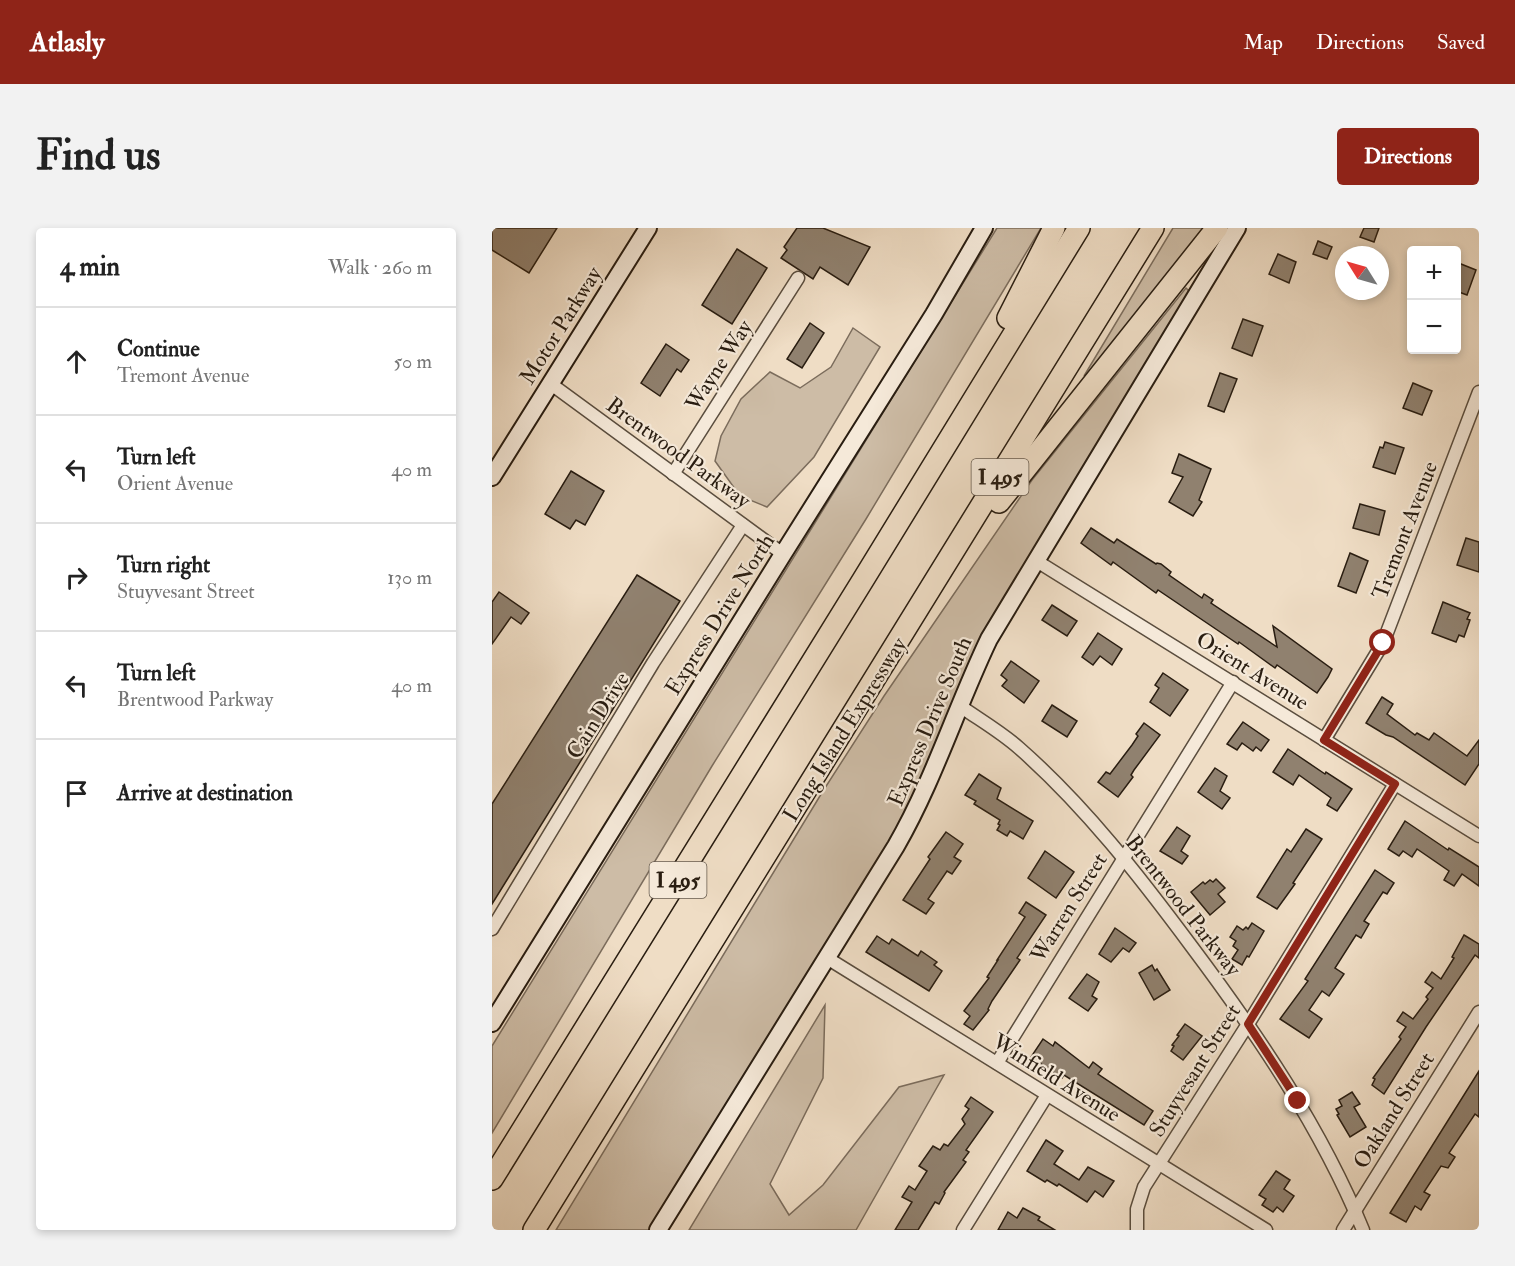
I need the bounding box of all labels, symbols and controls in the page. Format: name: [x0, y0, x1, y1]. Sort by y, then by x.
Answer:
text: Atlasly: [30, 25, 104, 60]
text: Map: [1243, 29, 1283, 56]
text: Directions: [1316, 29, 1404, 56]
text: Saved: [1437, 29, 1485, 56]
button: Directions: [1337, 128, 1479, 185]
text: Find us: [36, 130, 160, 182]
north arrow: [1335, 246, 1389, 300]
map controls: [1407, 246, 1461, 354]
button: +: [1407, 246, 1461, 300]
text: 4 min: [60, 251, 120, 283]
text: Walk · 260 m: [328, 255, 432, 280]
street label: Motor Parkway: [514, 261, 608, 390]
button: −: [1407, 300, 1461, 354]
street label: Wayne Way: [678, 314, 759, 417]
text: Continue: [117, 335, 200, 363]
icon: ahead: [60, 345, 93, 378]
text: 50 m: [393, 349, 432, 374]
text: Tremont Avenue: [117, 363, 249, 388]
street label: Brentwood Parkway: [601, 391, 756, 515]
text: Turn left: [117, 443, 196, 471]
icon: left: [60, 453, 93, 486]
text: 40 m: [391, 457, 432, 482]
street label: Tremont Avenue: [1366, 457, 1444, 603]
road number: I 495: [972, 459, 1028, 495]
text: Orient Avenue: [117, 471, 233, 496]
street label: Express Drive North: [659, 528, 782, 701]
text: Turn right: [117, 551, 210, 579]
icon: right: [60, 561, 93, 594]
text: 130 m: [387, 565, 432, 590]
text: Stuyvesant Street: [117, 579, 255, 604]
street label: Orient Avenue: [1191, 625, 1314, 717]
route start: [1369, 629, 1395, 655]
street label: Long Island Expressway: [777, 632, 914, 827]
street label: Express Drive South: [882, 632, 979, 811]
text: Turn left: [117, 659, 196, 687]
street label: Cain Drive: [560, 667, 635, 764]
icon: left: [60, 669, 93, 702]
text: 40 m: [391, 673, 432, 698]
text: Brentwood Parkway: [117, 687, 273, 712]
icon: arrive: [60, 777, 93, 810]
text: Arrive at destination: [117, 779, 293, 807]
street label: Brentwood Parkway: [1119, 829, 1247, 982]
street label: Warren Street: [1024, 848, 1114, 968]
road number: I 495: [650, 862, 706, 898]
street label: Stuyvesant Street: [1143, 999, 1247, 1142]
street label: Winfield Avenue: [986, 1027, 1126, 1128]
street label: Oakland Street: [1347, 1047, 1441, 1174]
route end: [1284, 1087, 1310, 1113]

